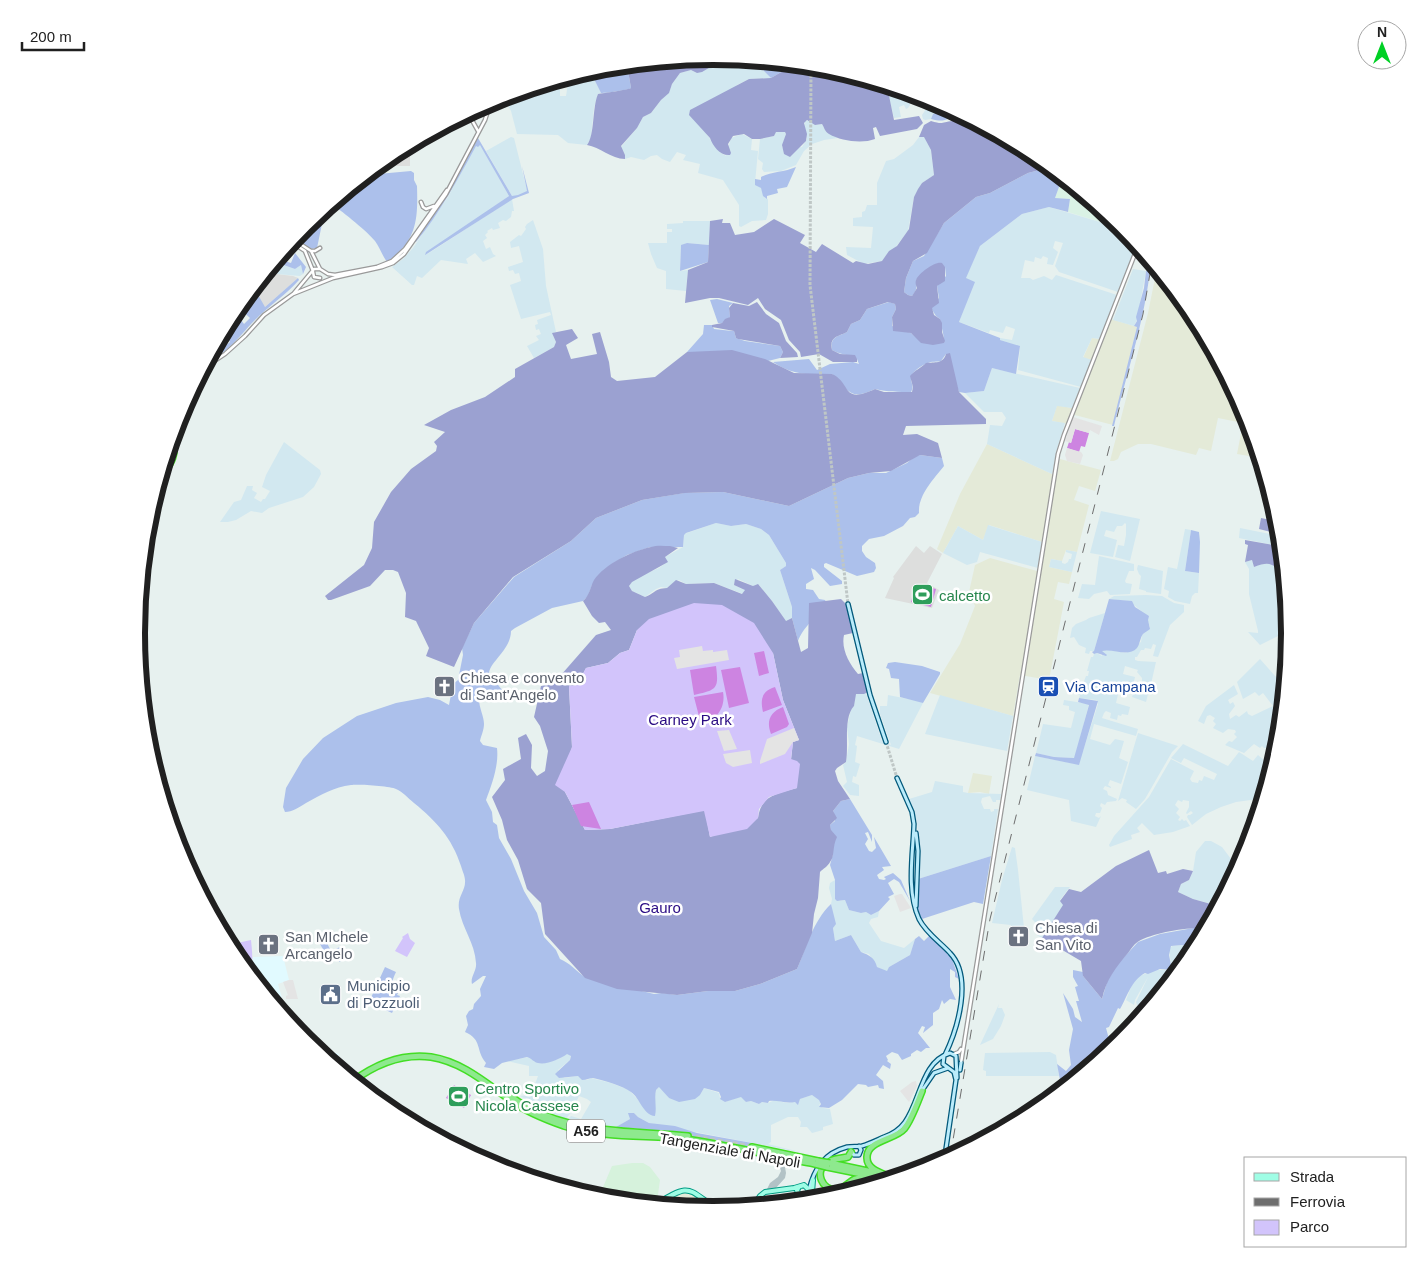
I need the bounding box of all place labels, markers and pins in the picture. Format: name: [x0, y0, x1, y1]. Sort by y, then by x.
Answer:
sports icon: calcetto: [911, 583, 935, 607]
place label: calcetto: [939, 587, 991, 604]
place label: Chiesa e convento di Sant'Angelo: [460, 669, 584, 703]
church icon: Chiesa e convento di Sant'Angelo: [432, 674, 456, 698]
station icon: Via Campana: [1037, 674, 1061, 698]
place label: Via Campana: [1065, 678, 1156, 695]
place label: Chiesa di San Vito: [1035, 919, 1098, 953]
church icon: Chiesa di San Vito: [1007, 924, 1031, 948]
place label: San MIchele Arcangelo: [285, 928, 368, 962]
church icon: San MIchele Arcangelo: [257, 933, 281, 957]
place label: Municipio di Pozzuoli: [347, 977, 420, 1011]
public building icon: Municipio di Pozzuoli: [319, 982, 343, 1006]
place label: Centro Sportivo Nicola Cassese: [475, 1080, 579, 1114]
sports icon: Centro Sportivo Nicola Cassese: [447, 1085, 471, 1109]

